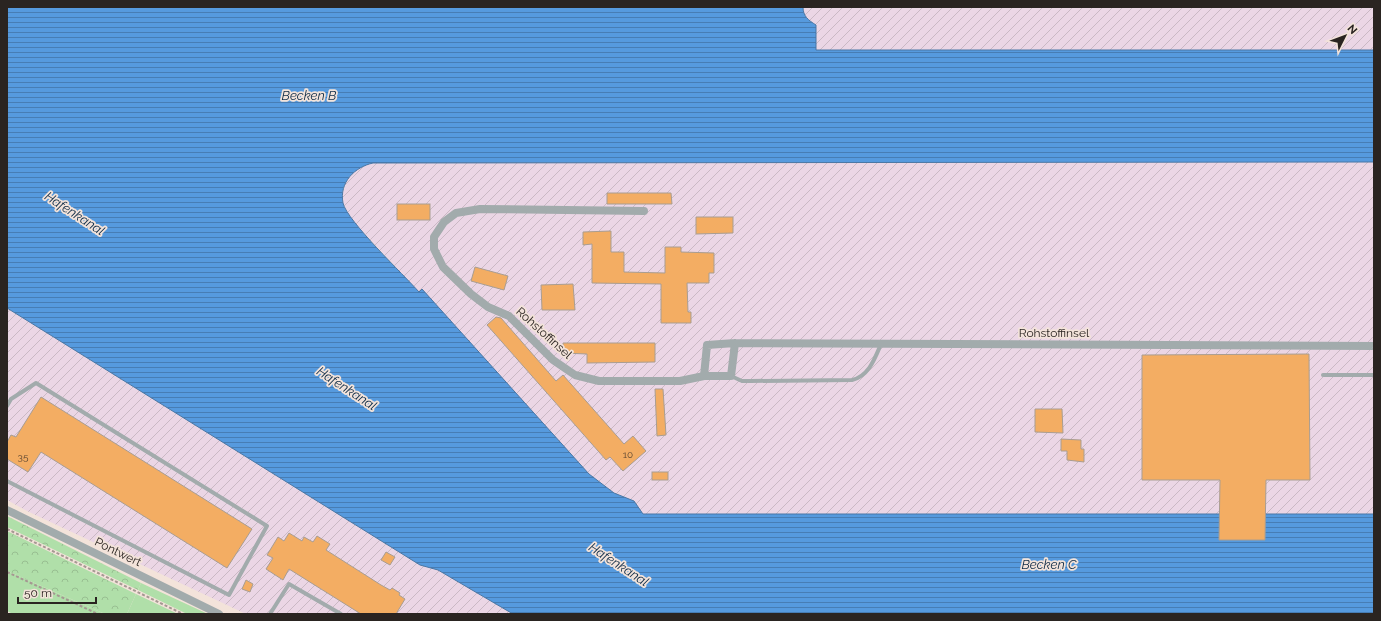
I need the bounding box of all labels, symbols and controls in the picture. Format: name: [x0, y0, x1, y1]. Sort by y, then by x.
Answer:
north arrow: [1325, 16, 1365, 56]
text: N: [1344, 22, 1360, 37]
water label: Becken B: [282, 88, 337, 103]
water label: Hafenkanal: [42, 189, 108, 239]
street label: Rohstoffinsel: [513, 304, 575, 362]
street label: Rohstoffinsel: [1019, 326, 1090, 340]
water label: Hafenkanal: [314, 364, 380, 414]
house number: 10: [623, 449, 633, 460]
house number: 35: [18, 451, 29, 462]
street label: Pontwert: [92, 535, 144, 569]
water label: Hafenkanal: [586, 540, 652, 590]
water label: Becken C: [1021, 557, 1077, 572]
scale bar: [18, 579, 96, 605]
text: 50 m: [24, 586, 52, 600]

